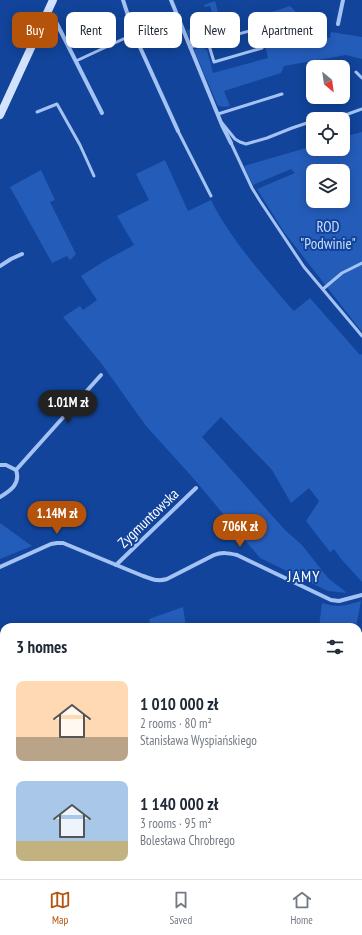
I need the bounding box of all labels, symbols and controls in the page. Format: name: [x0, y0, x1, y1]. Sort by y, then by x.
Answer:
chip: Buy: [12, 12, 58, 48]
chip: Rent: [66, 12, 116, 48]
chip: Filters: [124, 12, 182, 48]
chip: New: [190, 12, 240, 48]
chip: Apartment: [248, 12, 327, 48]
north arrow: [306, 60, 350, 104]
map controls: [306, 60, 350, 208]
button: locate: [306, 112, 350, 156]
button: layers: [306, 164, 350, 208]
park label: ROD "Podwinie": [300, 217, 356, 253]
pin: 1.01M zł: [27, 390, 109, 424]
text: 1.01M zł: [47, 394, 89, 411]
street label: Zygmuntowska: [114, 484, 182, 552]
pin: 1.14M zł: [16, 501, 98, 535]
text: 1.14M zł: [36, 505, 78, 522]
pin: 706K zł: [203, 514, 277, 548]
text: 706K zł: [222, 518, 258, 535]
district label: JAMY: [287, 566, 320, 586]
text: 3 homes: [16, 636, 67, 658]
icon: filters: [324, 636, 346, 658]
text: 1 010 000 zł: [140, 693, 218, 715]
icon: home: [48, 697, 96, 745]
text: 2 rooms · 80 m²: [140, 715, 212, 732]
text: Stanisława Wyspiańskiego: [140, 732, 257, 749]
text: 1 140 000 zł: [140, 793, 218, 815]
icon: home: [48, 797, 96, 845]
text: 3 rooms · 95 m²: [140, 815, 212, 832]
text: Bolesława Chrobrego: [140, 832, 235, 849]
tab: Map: [49, 889, 71, 927]
tab: Saved: [169, 889, 192, 927]
tab: Home: [290, 889, 313, 927]

